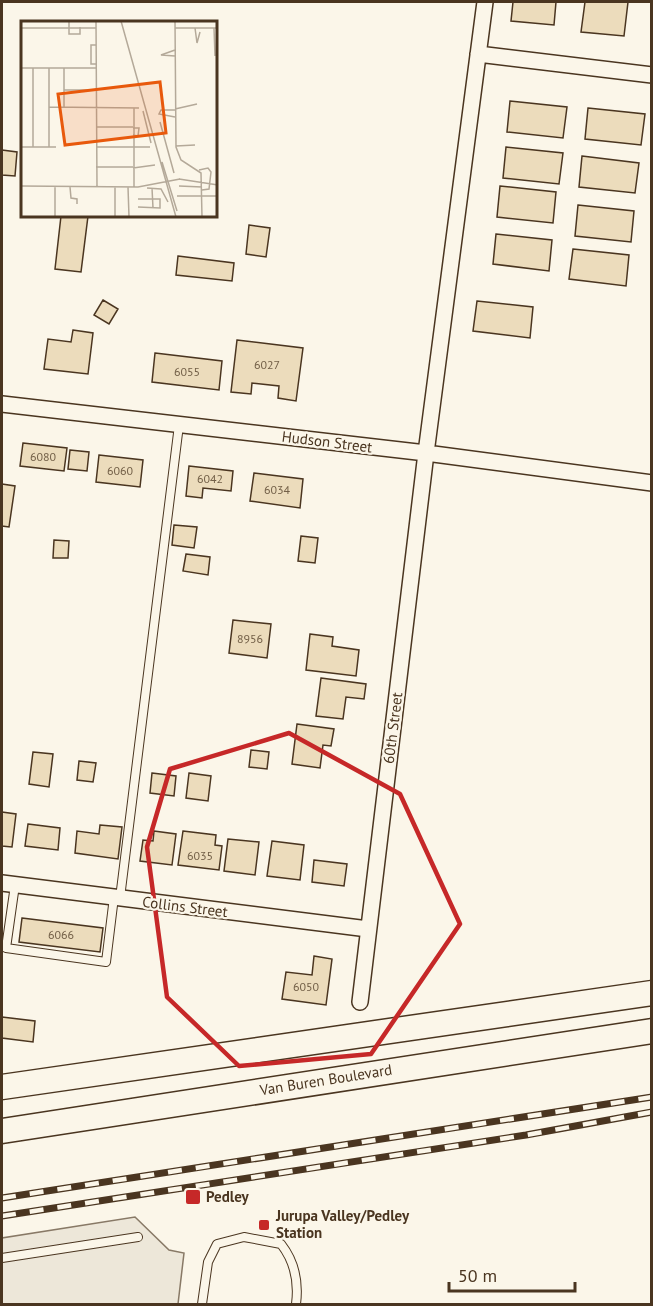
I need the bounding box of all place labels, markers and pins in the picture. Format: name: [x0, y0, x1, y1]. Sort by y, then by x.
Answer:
place label: Pedley: [206, 1187, 250, 1206]
marker: Pedley: [184, 1188, 202, 1206]
place label: Jurupa Valley/Pedley Station: [275, 1206, 410, 1242]
marker: Jurupa Valley/Pedley Station: [257, 1218, 271, 1232]

